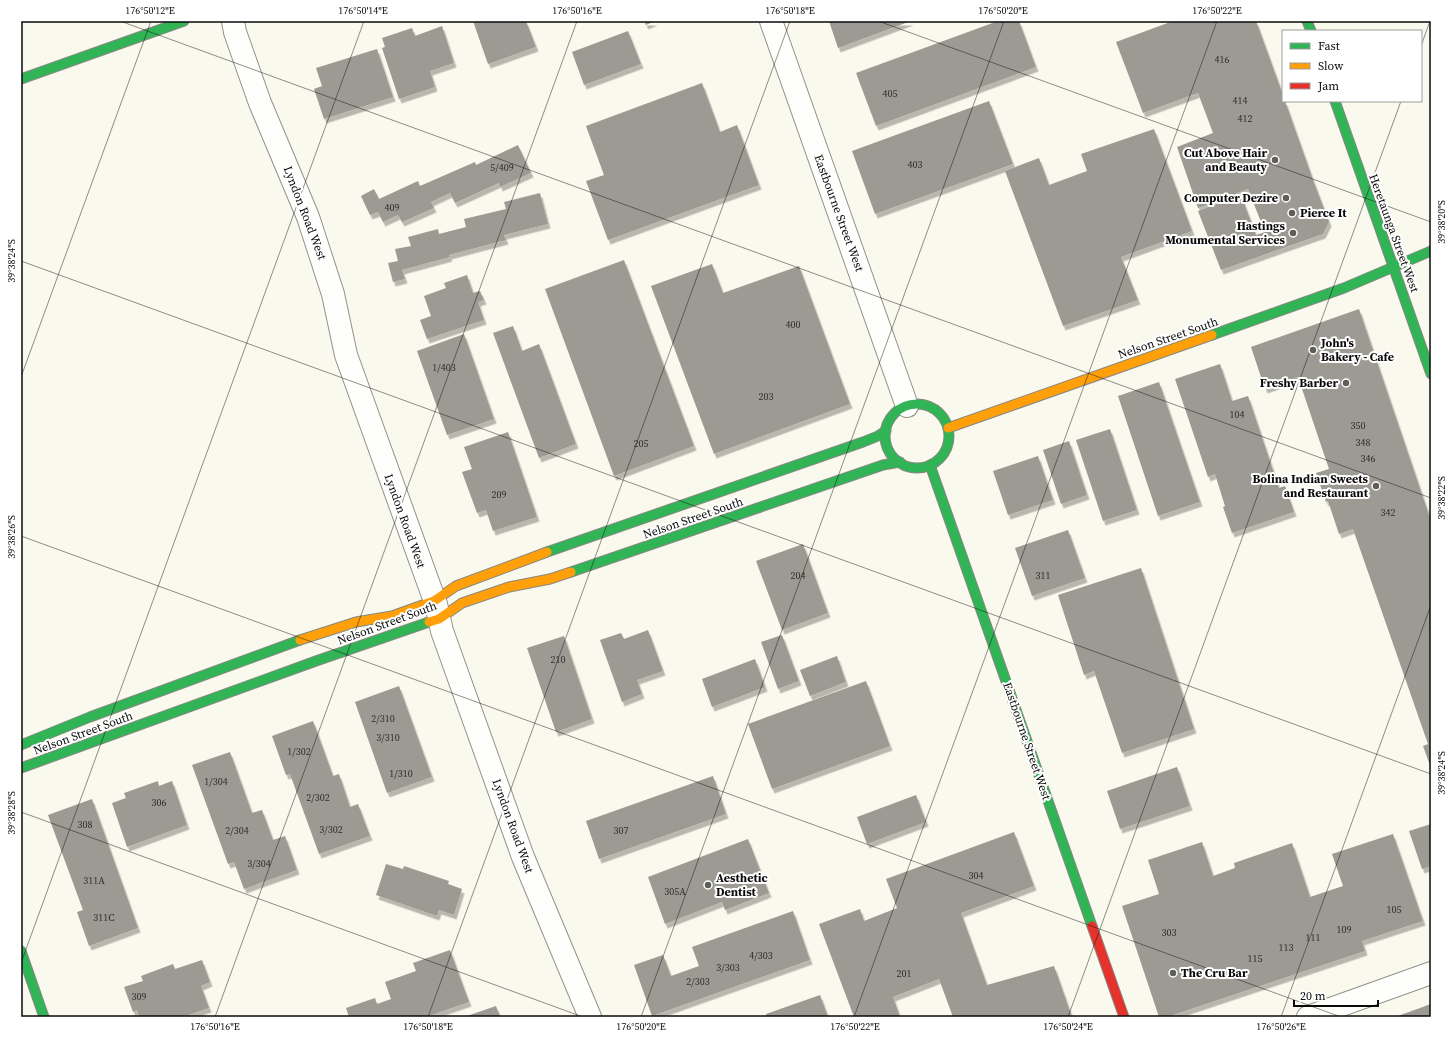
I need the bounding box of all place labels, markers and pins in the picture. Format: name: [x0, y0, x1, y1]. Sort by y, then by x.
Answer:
place label: Cut Above Hair and Beauty: [1184, 145, 1268, 175]
marker: Cut Above Hair and Beauty: [1270, 155, 1280, 165]
place label: Computer Dezire: [1184, 190, 1278, 206]
marker: Computer Dezire: [1281, 193, 1291, 203]
place label: Pierce It: [1300, 205, 1347, 221]
marker: Pierce It: [1287, 208, 1297, 218]
place label: Hastings Monumental Services: [1165, 218, 1286, 248]
marker: Hastings Monumental Services: [1288, 228, 1298, 238]
place label: John's Bakery - Cafe: [1320, 335, 1394, 365]
marker: John's Bakery - Cafe: [1308, 345, 1318, 355]
place label: Freshy Barber: [1260, 375, 1338, 391]
marker: Freshy Barber: [1341, 378, 1351, 388]
place label: Bolina Indian Sweets and Restaurant: [1252, 471, 1369, 501]
marker: Bolina Indian Sweets and Restaurant: [1371, 481, 1381, 491]
place label: Aesthetic Dentist: [716, 870, 768, 900]
marker: Aesthetic Dentist: [703, 880, 713, 890]
place label: The Cru Bar: [1181, 965, 1248, 981]
marker: The Cru Bar: [1168, 968, 1178, 978]

